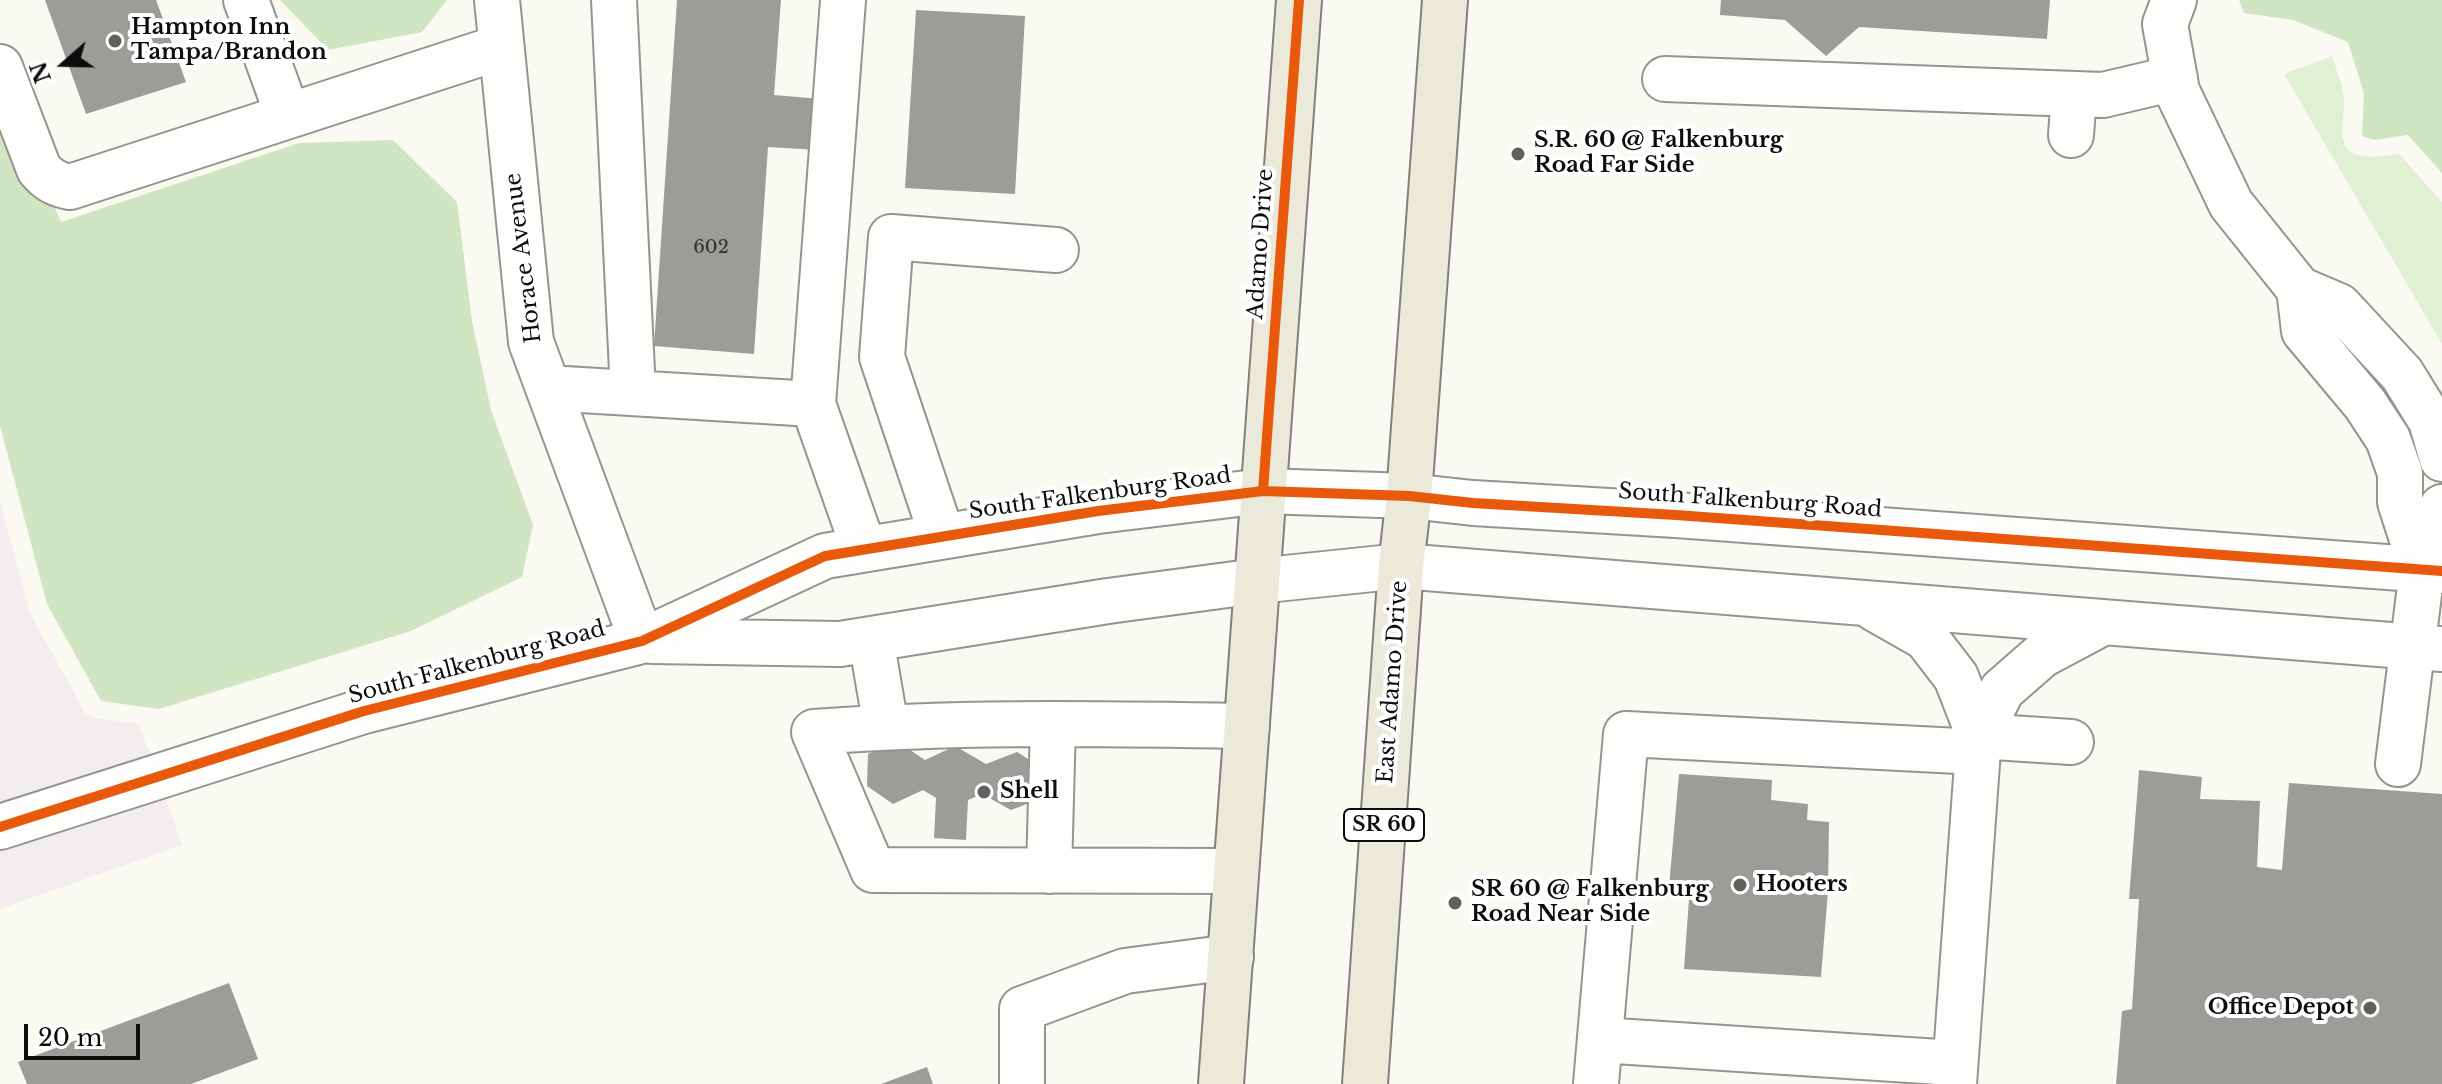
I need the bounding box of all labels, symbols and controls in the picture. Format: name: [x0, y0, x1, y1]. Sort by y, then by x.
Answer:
place label: Hampton Inn Tampa/Brandon: [131, 15, 327, 66]
north arrow: [24, 24, 104, 104]
marker: Hampton Inn Tampa/Brandon: [106, 32, 124, 50]
text: N: [25, 58, 57, 87]
place label: S.R. 60 @ Falkenburg Road Far Side: [1534, 128, 1783, 180]
marker: S.R. 60 @ Falkenburg Road Far Side: [1509, 145, 1527, 163]
street label: Adamo Drive: [1243, 168, 1279, 320]
street label: Horace Avenue: [500, 171, 548, 345]
house number: 602: [693, 237, 729, 259]
street label: South Falkenburg Road: [967, 463, 1233, 525]
street label: South Falkenburg Road: [1617, 479, 1883, 523]
street label: East Adamo Drive: [1373, 580, 1413, 784]
street label: South Falkenburg Road: [346, 616, 608, 710]
place label: Shell: [1000, 779, 1059, 805]
marker: Shell: [975, 783, 993, 801]
road number: SR 60: [1344, 809, 1424, 841]
place label: Hooters: [1756, 872, 1848, 898]
marker: Hooters: [1731, 876, 1749, 894]
place label: SR 60 @ Falkenburg Road Near Side: [1471, 877, 1709, 928]
marker: SR 60 @ Falkenburg Road Near Side: [1446, 894, 1464, 912]
place label: Office Depot: [2208, 995, 2354, 1021]
marker: Office Depot: [2361, 999, 2379, 1017]
scale bar: [28, 1008, 144, 1058]
text: 20 m: [38, 1023, 103, 1052]

